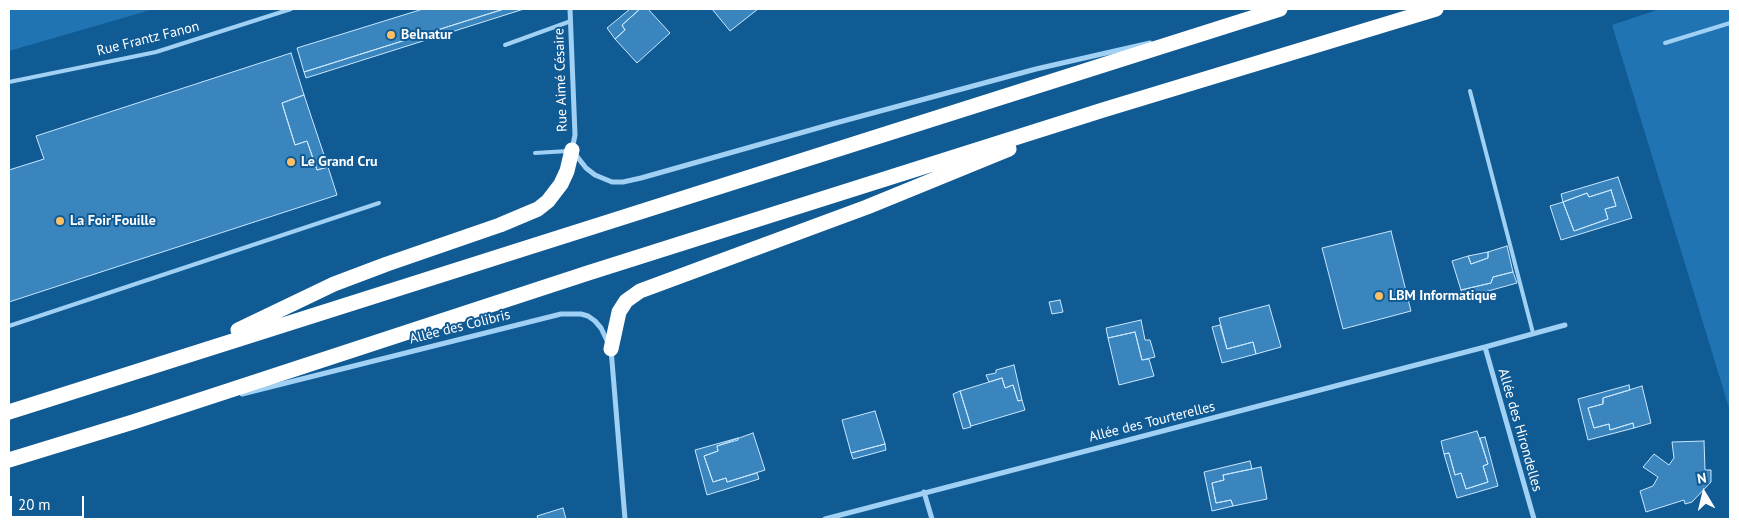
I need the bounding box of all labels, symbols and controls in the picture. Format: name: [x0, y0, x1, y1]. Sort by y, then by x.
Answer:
street label: Rue Frantz Fanon: [95, 18, 201, 60]
place label: Belnatur: [401, 27, 452, 43]
street label: Rue Aimé Césaire: [551, 28, 571, 132]
marker: Belnatur: [385, 29, 397, 41]
place label: Le Grand Cru: [301, 154, 378, 170]
marker: Le Grand Cru: [285, 156, 297, 168]
place label: La Foir'Fouille: [70, 213, 156, 229]
marker: La Foir'Fouille: [54, 215, 66, 227]
place label: LBM Informatique: [1389, 288, 1497, 304]
marker: LBM Informatique: [1373, 290, 1385, 302]
street label: Allée des Colibris: [408, 306, 512, 348]
street label: Allée des Hirondelles: [1494, 366, 1546, 494]
street label: Allée des Tourterelles: [1087, 398, 1217, 446]
north arrow: [1679, 468, 1729, 518]
text: N: [1696, 469, 1708, 488]
scale bar: [12, 486, 86, 518]
text: 20 m: [18, 495, 51, 514]

